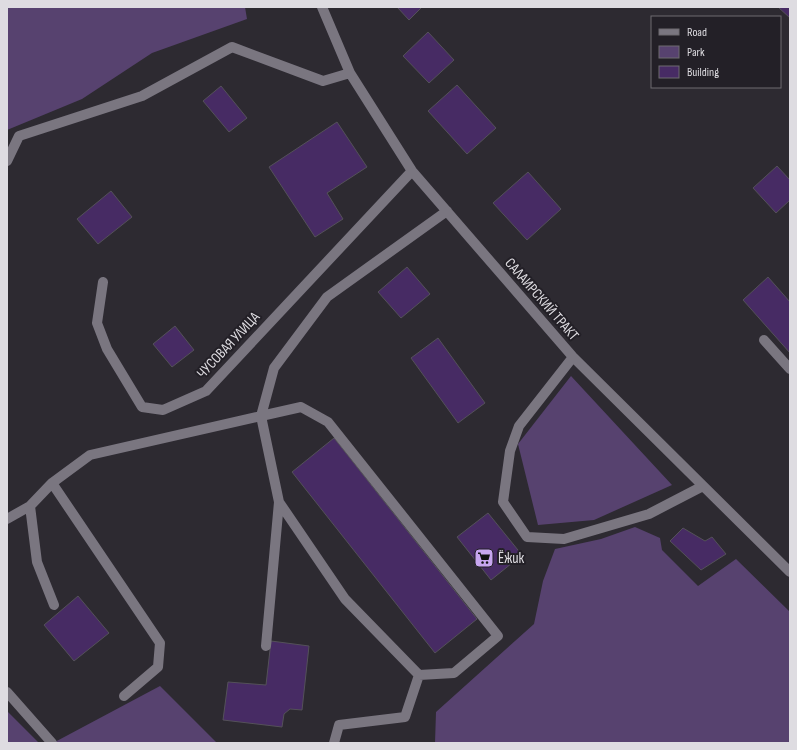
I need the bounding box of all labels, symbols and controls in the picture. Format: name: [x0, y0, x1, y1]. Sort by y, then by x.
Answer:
legend: [651, 16, 781, 88]
text: Road: [687, 25, 707, 40]
text: Park: [687, 45, 705, 60]
text: Building: [687, 65, 719, 80]
street label: САЛАИРСКИЙ ТРАКТ: [500, 254, 583, 345]
street label: ЧУСОВАЯ УЛИЦА: [193, 308, 264, 383]
supermarket icon: Ёжик: [473, 547, 495, 569]
place label: Ёжик: [498, 549, 525, 568]

